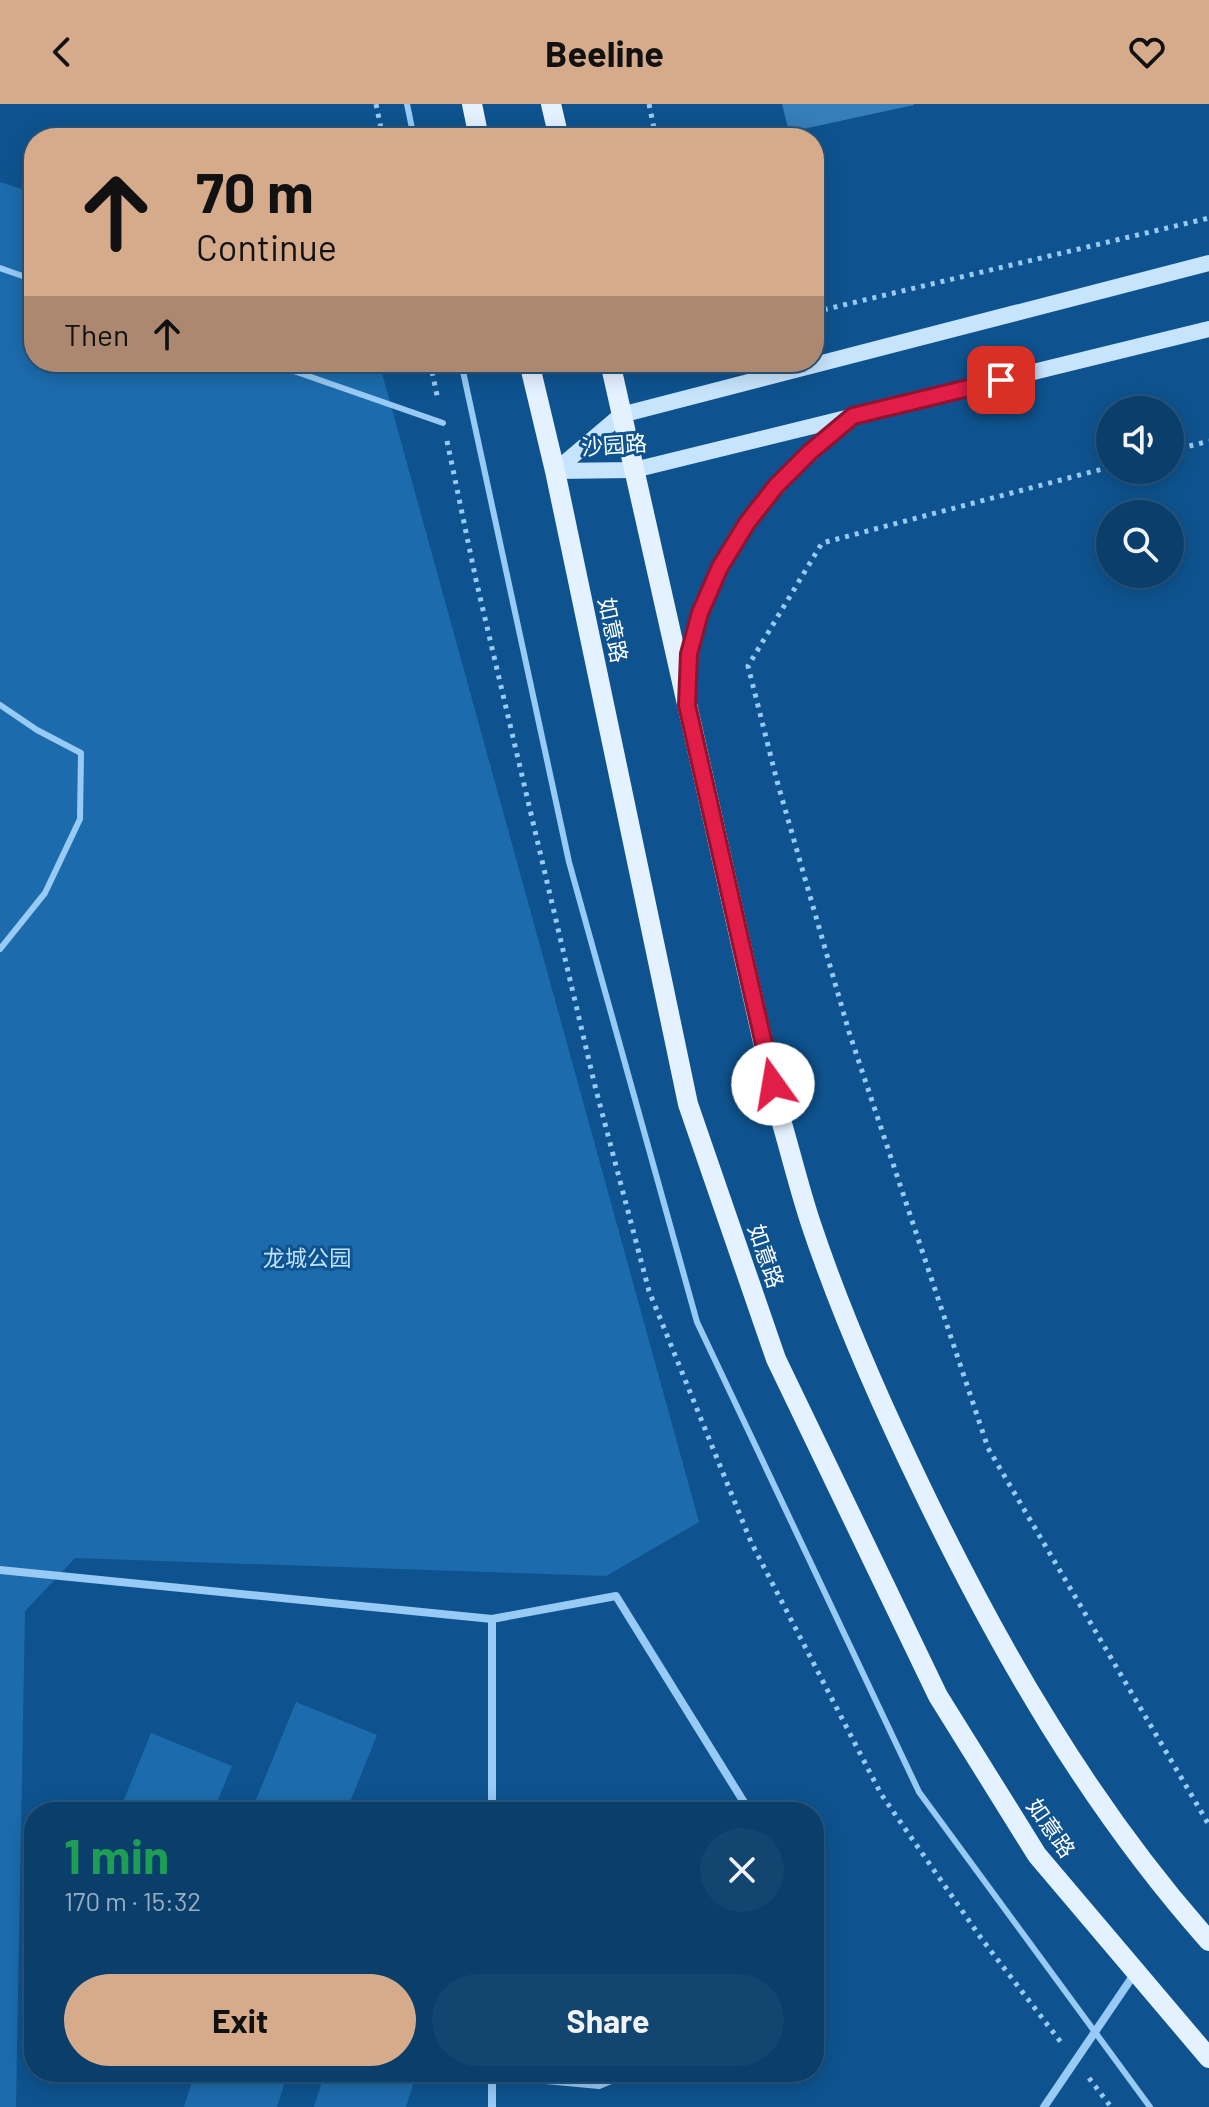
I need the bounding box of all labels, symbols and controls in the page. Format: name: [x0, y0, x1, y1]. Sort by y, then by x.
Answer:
icon: back: [40, 30, 84, 74]
icon: heart: [1125, 30, 1169, 74]
text: Beeline: [545, 31, 664, 74]
text: 70 m: [196, 157, 314, 224]
icon: ahead: [64, 160, 168, 264]
text: Continue: [196, 225, 337, 268]
icon: ahead: [145, 312, 189, 356]
text: Then: [64, 316, 129, 352]
pin: [967, 346, 1035, 414]
icon: arrive: [979, 358, 1023, 402]
map controls: [1096, 396, 1184, 588]
button: sound: [1096, 396, 1184, 484]
street label: 沙园路: [580, 429, 648, 459]
button: search: [1096, 500, 1184, 588]
street label: 如意路: [594, 595, 634, 665]
position arrow: [731, 1042, 815, 1126]
street label: 如意路: [744, 1220, 790, 1291]
park label: 龙城公园: [263, 1244, 351, 1270]
street label: 如意路: [1022, 1793, 1081, 1862]
text: 1 min: [64, 1826, 169, 1884]
button: close: [700, 1828, 784, 1912]
text: 170 m · 15:32: [64, 1885, 201, 1916]
button: Exit: [64, 1974, 416, 2066]
button: Share: [432, 1974, 784, 2066]

